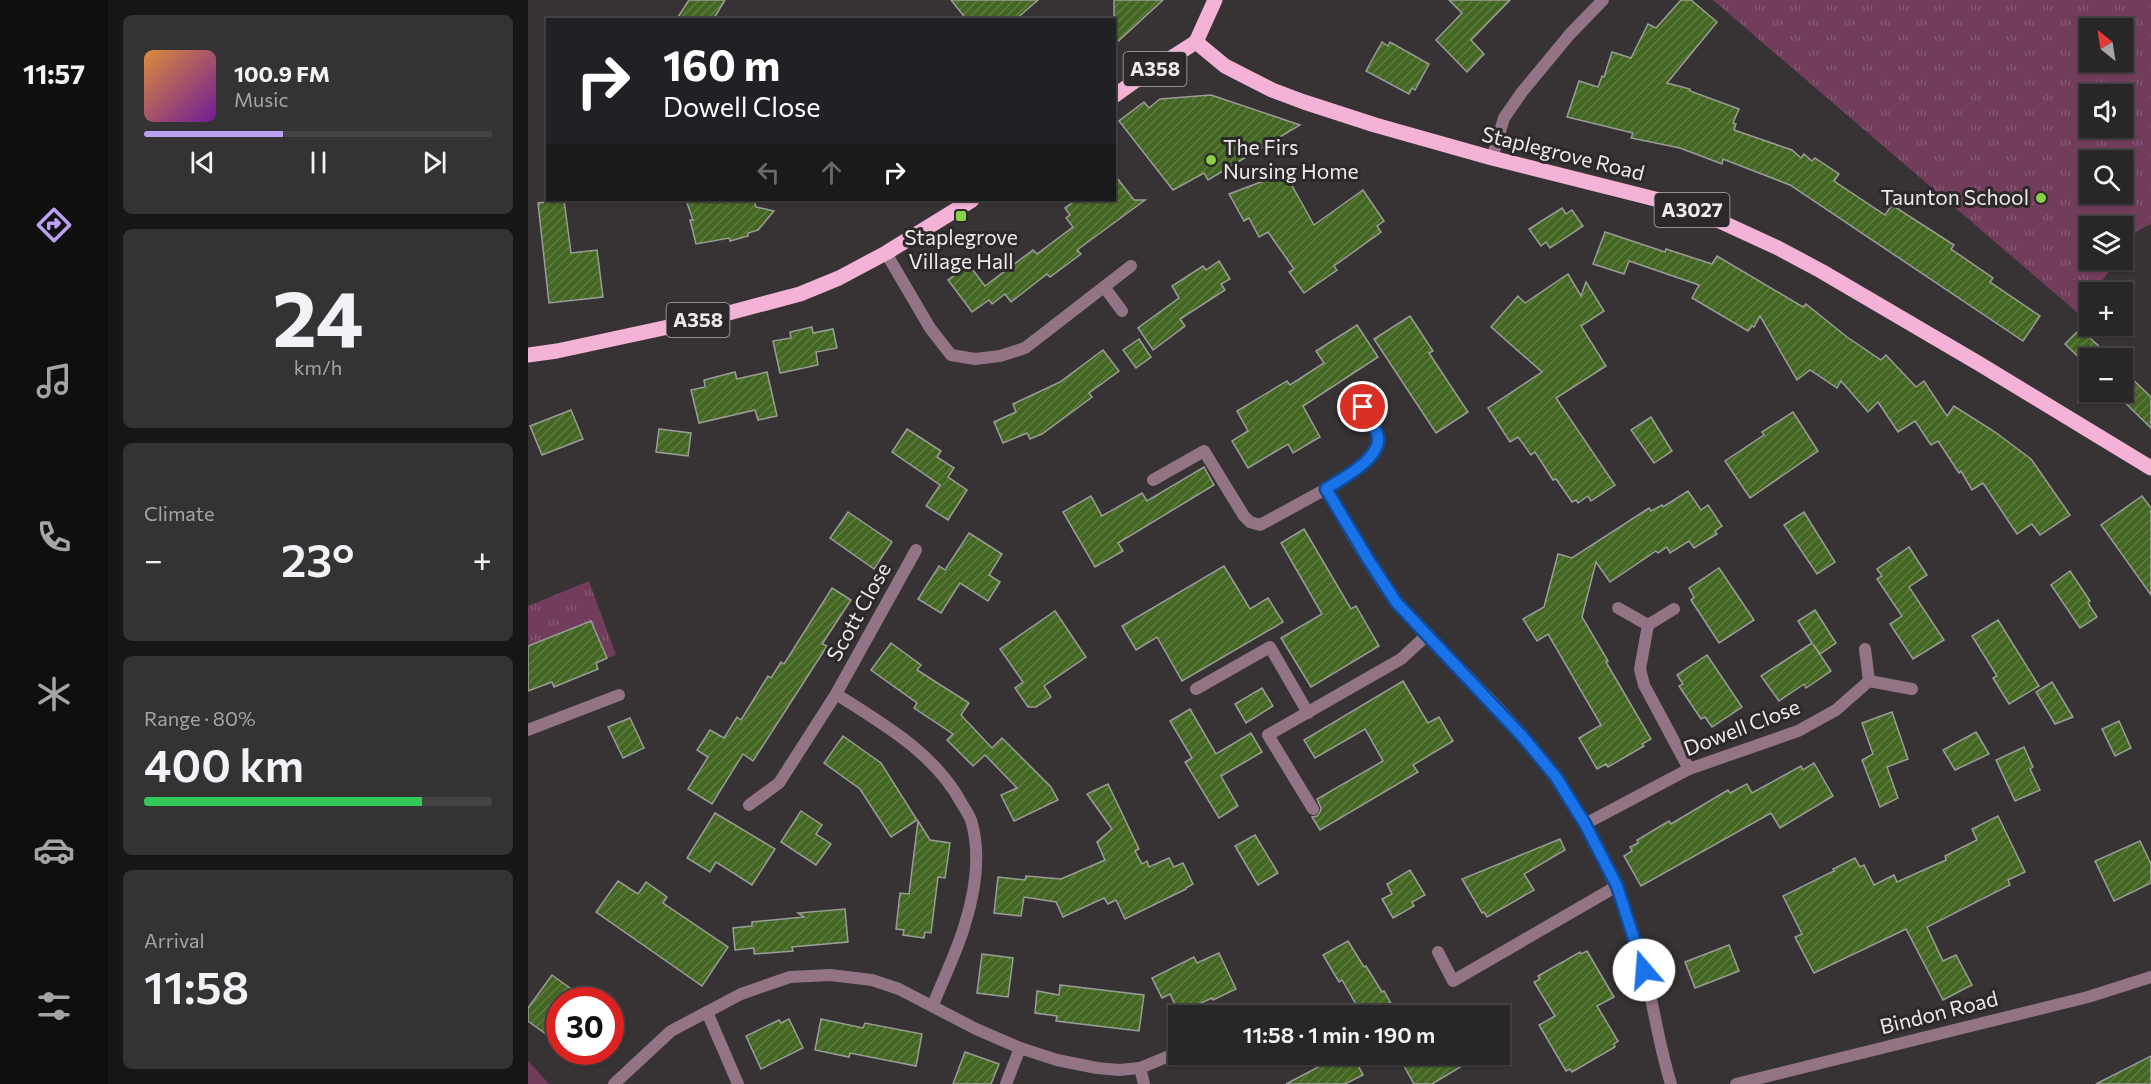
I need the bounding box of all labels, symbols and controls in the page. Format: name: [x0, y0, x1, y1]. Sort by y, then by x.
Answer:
north arrow: [2079, 18, 2133, 72]
map controls: [2079, 18, 2133, 402]
text: 160 m: [663, 38, 781, 90]
icon: right: [564, 42, 642, 120]
road number: A358: [1124, 52, 1186, 86]
text: 11:57: [23, 57, 85, 90]
text: 100.9 FM: [234, 60, 330, 87]
button: sound: [2079, 84, 2133, 138]
text: Music: [234, 87, 288, 111]
text: Dowell Close: [663, 90, 821, 123]
street label: Staplegrove Road: [1479, 120, 1647, 185]
place label: The Firs Nursing Home: [1223, 134, 1359, 183]
icon: previous: [186, 146, 219, 179]
icon: pause: [302, 146, 335, 179]
icon: next: [418, 146, 451, 179]
button: search: [2079, 150, 2133, 204]
marker: The Firs Nursing Home: [1204, 153, 1218, 167]
icon: left: [752, 156, 785, 189]
icon: ahead: [815, 156, 848, 189]
icon: right: [878, 156, 911, 189]
place label: Taunton School: [1880, 184, 2029, 209]
marker: Taunton School: [2034, 191, 2048, 205]
road number: A3027: [1654, 193, 1730, 227]
icon: directions: [33, 204, 75, 246]
marker: Staplegrove Village Hall: [954, 209, 968, 223]
button: layers: [2079, 216, 2133, 270]
place label: Staplegrove Village Hall: [904, 224, 1018, 273]
text: 24: [272, 268, 364, 363]
button: +: [2079, 282, 2133, 336]
road number: A358: [666, 303, 729, 337]
button: −: [2079, 348, 2133, 402]
text: km/h: [294, 355, 342, 379]
icon: music: [33, 360, 75, 402]
pin: [1337, 381, 1388, 432]
icon: arrive: [1346, 390, 1379, 423]
text: Climate: [144, 501, 214, 525]
icon: phone: [33, 516, 75, 558]
text: 23°: [281, 531, 354, 586]
text: −: [144, 538, 163, 579]
text: +: [473, 538, 492, 579]
street label: Scott Close: [820, 558, 895, 665]
icon: climate: [33, 673, 75, 715]
street label: Dowell Close: [1680, 693, 1803, 760]
text: Range · 80%: [144, 706, 256, 730]
text: 400 km: [144, 736, 304, 791]
icon: car: [33, 829, 75, 871]
text: Arrival: [144, 928, 205, 952]
position arrow: [1612, 938, 1676, 1002]
text: 11:58: [144, 958, 249, 1013]
icon: filters: [33, 985, 75, 1027]
street label: Bindon Road: [1877, 985, 2000, 1038]
speed limit sign: 30: [546, 987, 624, 1065]
text: 11:58 · 1 min · 190 m: [1243, 1021, 1435, 1048]

